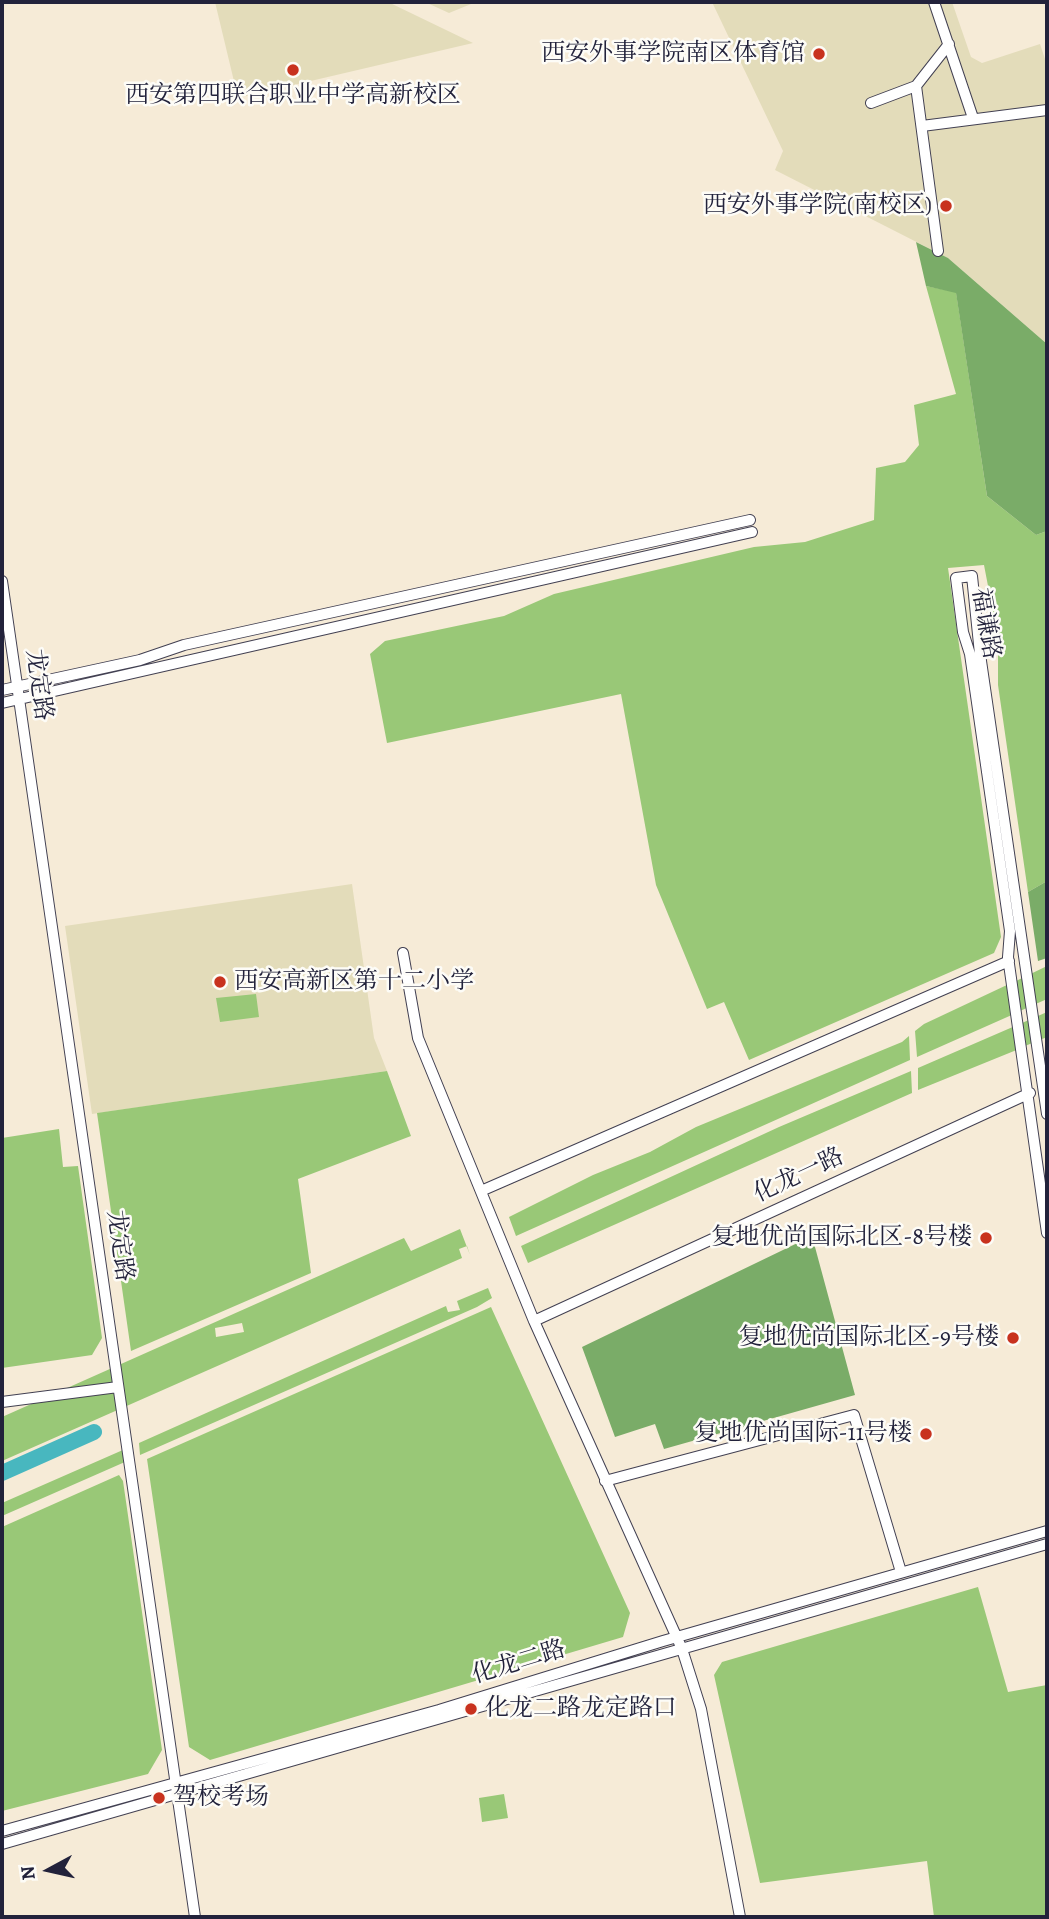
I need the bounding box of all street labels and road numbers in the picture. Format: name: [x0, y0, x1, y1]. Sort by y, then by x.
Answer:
street label: 福谦路: [965, 586, 1005, 662]
street label: 龙定路: [19, 647, 57, 723]
street label: 化龙一路: [749, 1143, 849, 1209]
street label: 龙定路: [100, 1208, 138, 1284]
street label: 化龙二路: [469, 1635, 569, 1691]

